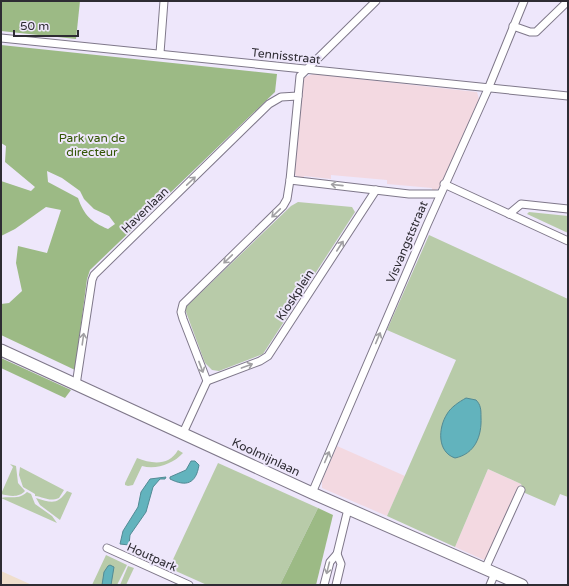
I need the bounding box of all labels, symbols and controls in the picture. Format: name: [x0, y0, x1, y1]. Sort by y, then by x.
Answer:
scale bar: [14, 12, 78, 38]
text: 50 m: [20, 19, 49, 33]
street label: Tennisstraat: [251, 45, 322, 67]
park label: Park van de directeur: [59, 131, 125, 159]
one-way arrow: [186, 176, 196, 186]
one-way arrow: [331, 181, 344, 189]
street label: Havenlaan: [119, 184, 171, 236]
street label: Visvangststraat: [383, 198, 431, 285]
one-way arrow: [271, 208, 281, 218]
one-way arrow: [336, 241, 344, 252]
one-way arrow: [223, 254, 233, 264]
street label: Kioskplein: [273, 267, 317, 323]
one-way arrow: [375, 332, 383, 344]
one-way arrow: [79, 333, 87, 346]
one-way arrow: [198, 360, 206, 372]
one-way arrow: [240, 362, 253, 369]
street label: Koolmijnlaan: [230, 435, 302, 479]
one-way arrow: [324, 451, 331, 463]
street label: Houtpark: [125, 540, 180, 574]
one-way arrow: [324, 561, 331, 574]

